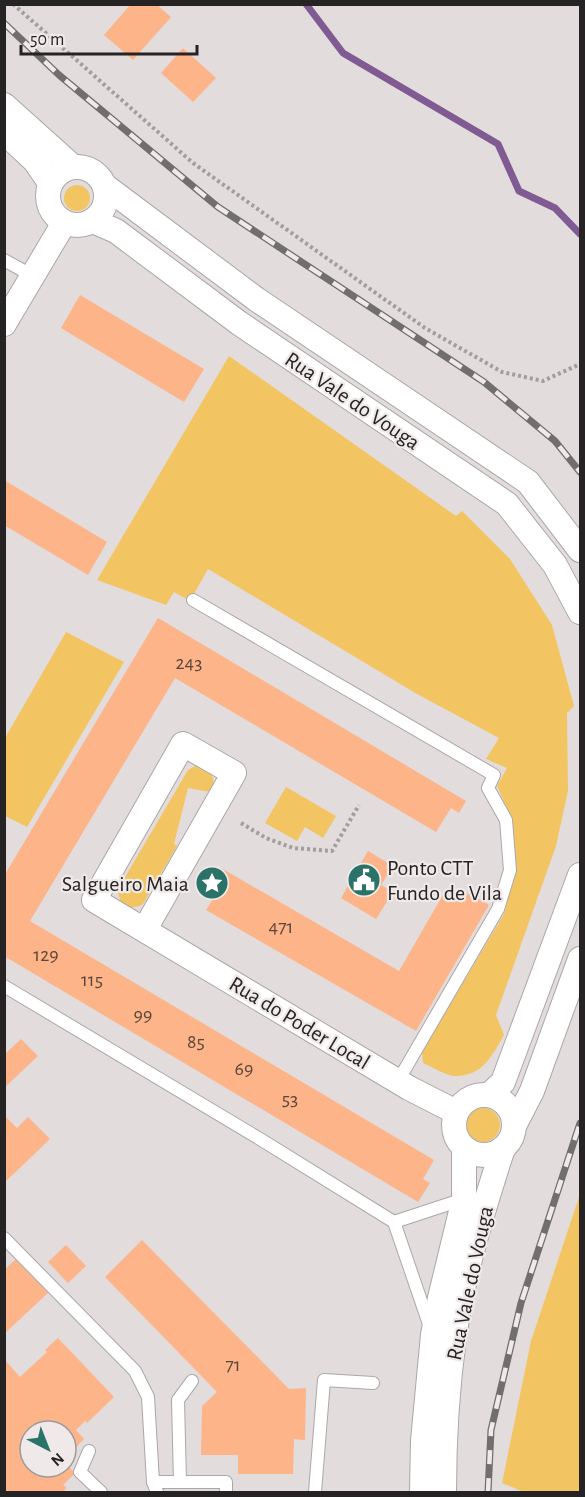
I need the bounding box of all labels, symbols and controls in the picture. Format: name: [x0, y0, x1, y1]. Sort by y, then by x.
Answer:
scale bar: [21, 18, 196, 56]
text: 50 m: [30, 31, 64, 49]
street label: Rua Vale do Vouga: [281, 348, 424, 454]
house number: 243: [176, 653, 202, 673]
place label: Ponto CTT Fundo de Vila: [387, 857, 502, 904]
public building icon: Ponto CTT Fundo de Vila: [346, 862, 382, 898]
place icon: Salgueiro Maia: [194, 865, 230, 901]
place label: Salgueiro Maia: [62, 873, 189, 895]
house number: 471: [269, 917, 293, 937]
house number: 129: [33, 945, 59, 965]
house number: 115: [81, 970, 103, 990]
street label: Rua do Poder Local: [225, 972, 374, 1073]
house number: 99: [134, 1005, 152, 1025]
house number: 85: [187, 1032, 205, 1052]
house number: 69: [235, 1059, 253, 1079]
house number: 53: [282, 1089, 298, 1109]
street label: Rua Vale do Vouga: [443, 1204, 497, 1362]
house number: 71: [225, 1355, 241, 1375]
north arrow: [18, 1419, 78, 1479]
text: N: [48, 1450, 67, 1469]

